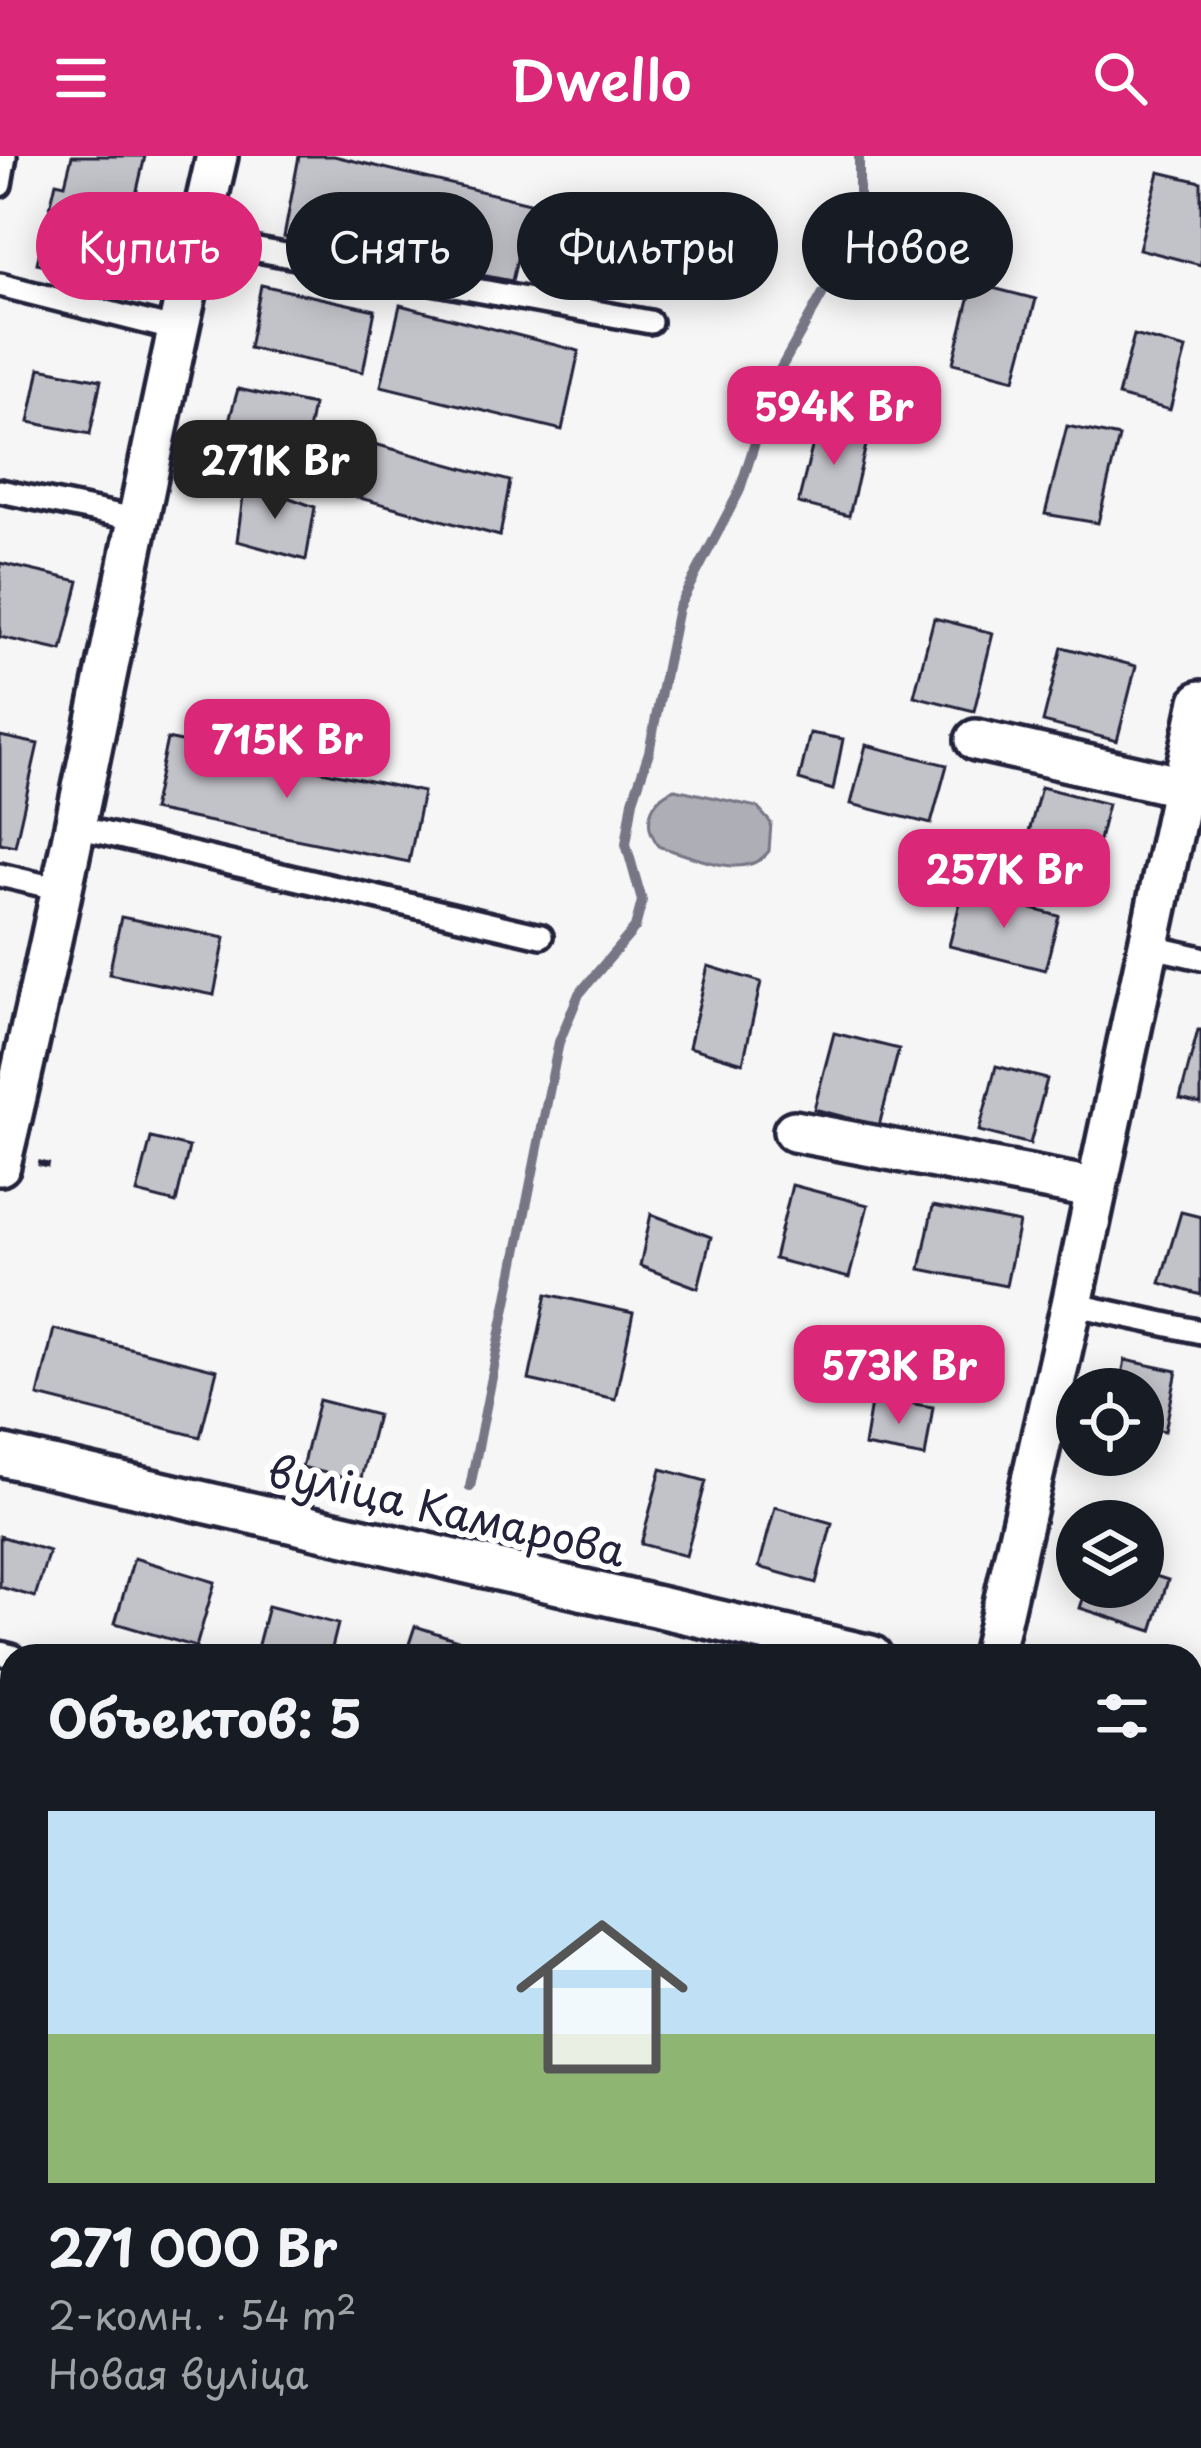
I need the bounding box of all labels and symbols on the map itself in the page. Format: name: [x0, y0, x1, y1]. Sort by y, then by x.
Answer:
pin: 594K Br: [723, 366, 945, 468]
pin: 271K Br: [164, 420, 386, 522]
pin: 715K Br: [176, 699, 398, 801]
pin: 257K Br: [893, 829, 1115, 931]
pin: 573K Br: [788, 1325, 1010, 1427]
street label: вуліца Камарова: [262, 1437, 632, 1581]

